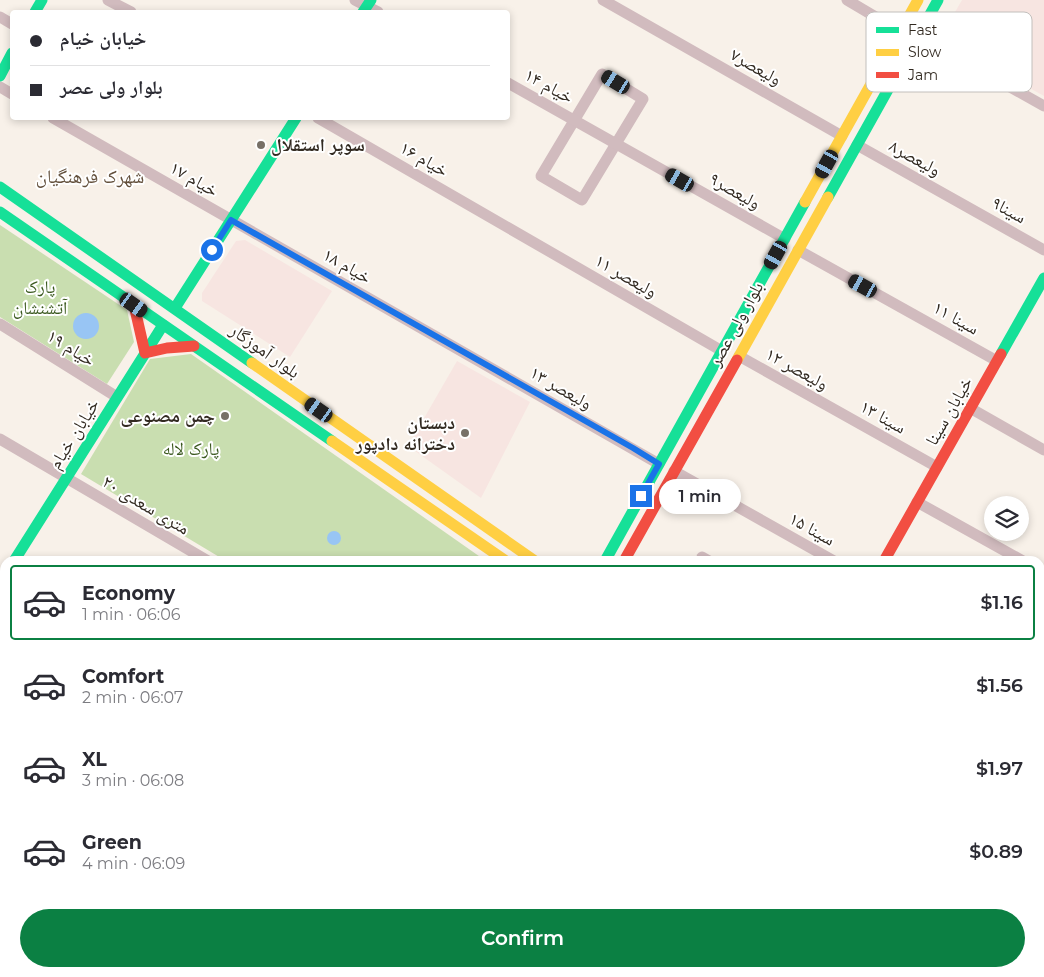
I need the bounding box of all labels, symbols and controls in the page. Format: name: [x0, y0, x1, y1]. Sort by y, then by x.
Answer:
legend: [866, 12, 1032, 92]
text: Fast: [908, 21, 938, 39]
text: خیابان خیام: [60, 27, 146, 50]
text: Slow: [908, 43, 942, 61]
street label: ولیعصر۷: [726, 44, 786, 90]
street label: خیام ۱۴: [520, 64, 577, 109]
text: Jam: [907, 66, 938, 84]
car: [599, 68, 632, 96]
text: بلوار ولی عصر: [60, 76, 163, 99]
place label: سوپر استقلال: [271, 134, 365, 156]
street label: ولیعصر۸: [885, 135, 945, 181]
street label: خیام ۱۶: [395, 136, 452, 182]
marker: سوپر استقلال: [255, 139, 267, 151]
car: [813, 147, 840, 181]
street label: خیام ۱۷: [165, 156, 222, 202]
district label: شهرک فرهنگیان: [36, 165, 144, 188]
car: [663, 166, 696, 194]
street label: ولیعصر۹: [705, 168, 765, 214]
street label: سینا۹: [988, 192, 1030, 228]
car: [762, 238, 789, 272]
route start: [201, 239, 223, 261]
street label: خیام ۱۸: [318, 243, 375, 289]
street label: ولیعصر ۱۱: [591, 249, 661, 303]
car: [846, 272, 879, 300]
park label: پارک آتشنشان: [13, 276, 68, 319]
street label: بلوار ولی عصر: [703, 278, 768, 371]
car: [117, 290, 150, 320]
street label: سینا ۱۱: [929, 296, 983, 340]
street label: بلوار آموزگار: [225, 318, 304, 383]
street label: خیام ۱۹: [43, 325, 99, 372]
street label: ولیعصر ۱۲: [762, 343, 832, 395]
street label: ولیعصر ۱۳: [526, 361, 596, 415]
street label: خیابان سینا: [921, 373, 977, 449]
street label: خیابان خیام: [44, 395, 105, 474]
car: [302, 395, 335, 425]
street label: سینا ۱۳: [856, 395, 910, 439]
place label: چمن مصنوعی: [121, 405, 215, 427]
marker: چمن مصنوعی: [219, 410, 231, 422]
place label: دبستان دخترانه دادپور: [355, 412, 455, 455]
marker: دبستان دخترانه دادپور: [459, 427, 471, 439]
park label: پارک لاله: [163, 438, 219, 460]
street label: ۲۰ متری سعدی: [98, 470, 194, 540]
callout: 1 min: [658, 478, 741, 514]
route end: [630, 485, 652, 507]
text: 1 min: [679, 487, 721, 506]
map controls: [984, 496, 1029, 541]
button: layers: [984, 496, 1029, 541]
street label: سینا ۱۵: [785, 507, 839, 551]
icon: car: [22, 580, 67, 625]
text: Economy: [82, 582, 175, 605]
text: $1.16: [980, 591, 1023, 614]
text: 1 min · 06:06: [82, 605, 181, 624]
icon: car: [22, 663, 67, 708]
text: Comfort: [82, 665, 164, 688]
text: $1.56: [976, 674, 1023, 697]
text: 2 min · 06:07: [82, 688, 183, 707]
icon: car: [22, 746, 67, 791]
text: XL: [82, 748, 107, 771]
text: $1.97: [976, 757, 1023, 780]
text: 3 min · 06:08: [82, 771, 184, 790]
icon: car: [22, 829, 67, 874]
text: Green: [82, 831, 142, 854]
text: $0.89: [969, 840, 1023, 863]
text: 4 min · 06:09: [82, 854, 185, 873]
button: Confirm: [20, 909, 1025, 967]

